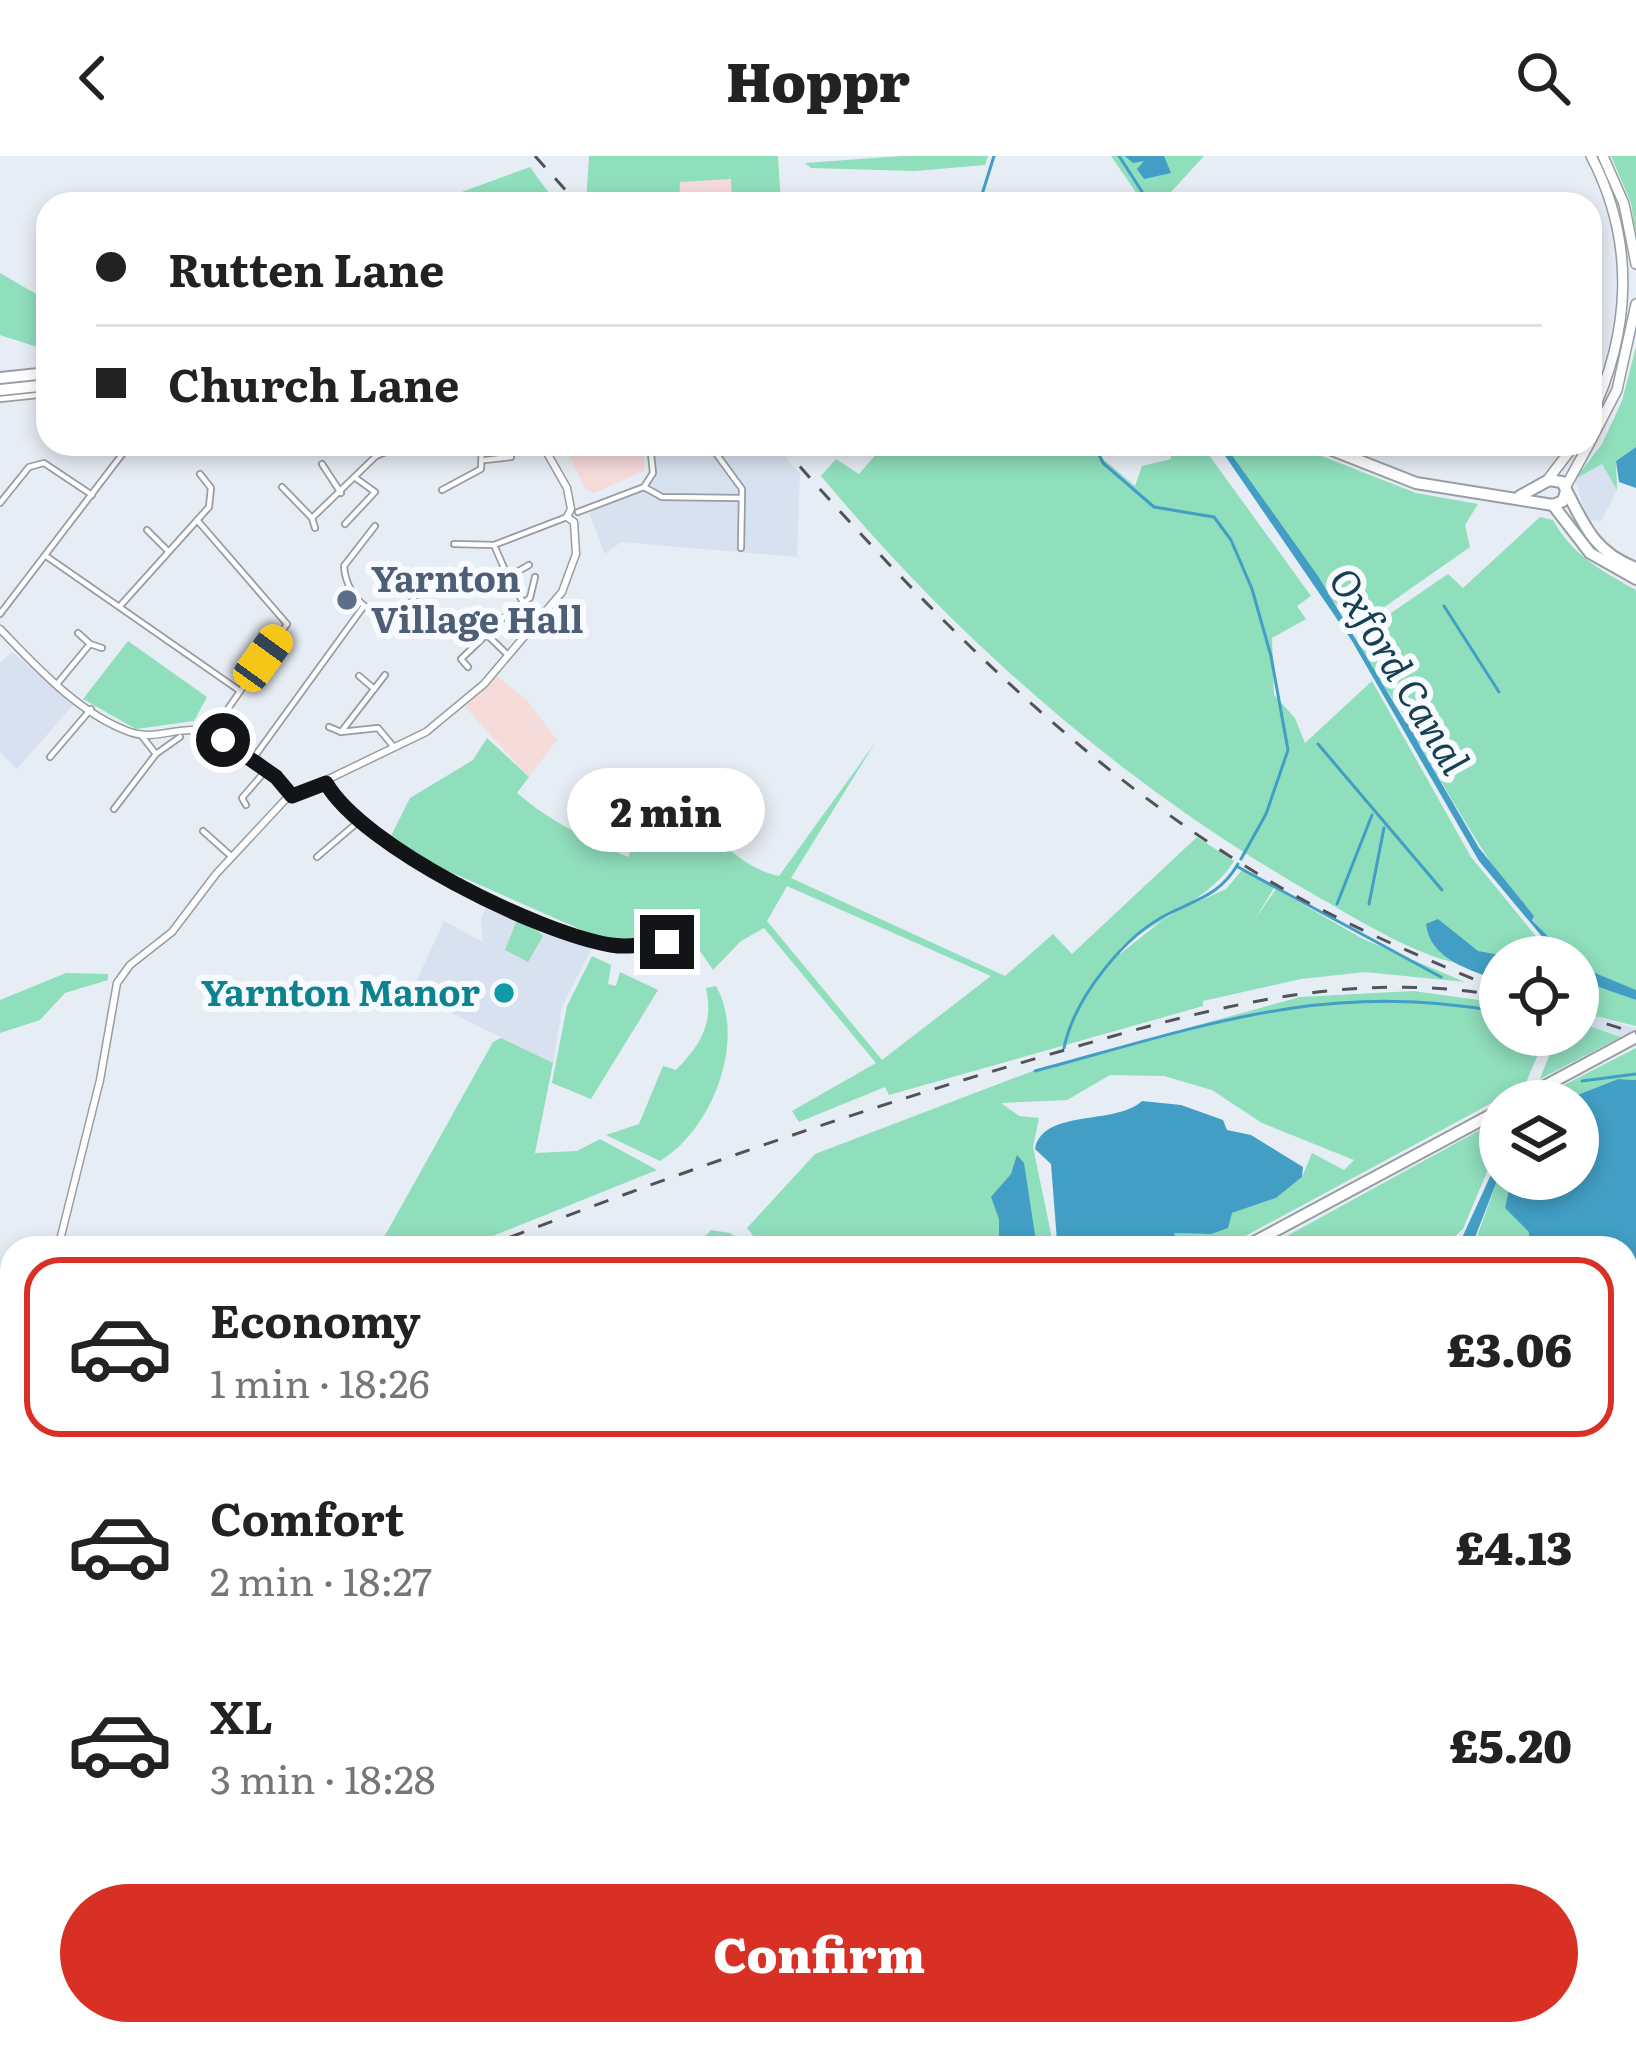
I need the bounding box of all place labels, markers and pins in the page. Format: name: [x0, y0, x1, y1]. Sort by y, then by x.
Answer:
place label: Yarnton Village Hall: [371, 550, 584, 644]
marker: Yarnton Village Hall: [334, 587, 360, 613]
place label: Yarnton Manor: [201, 964, 480, 1017]
marker: Yarnton Manor: [491, 980, 517, 1006]

